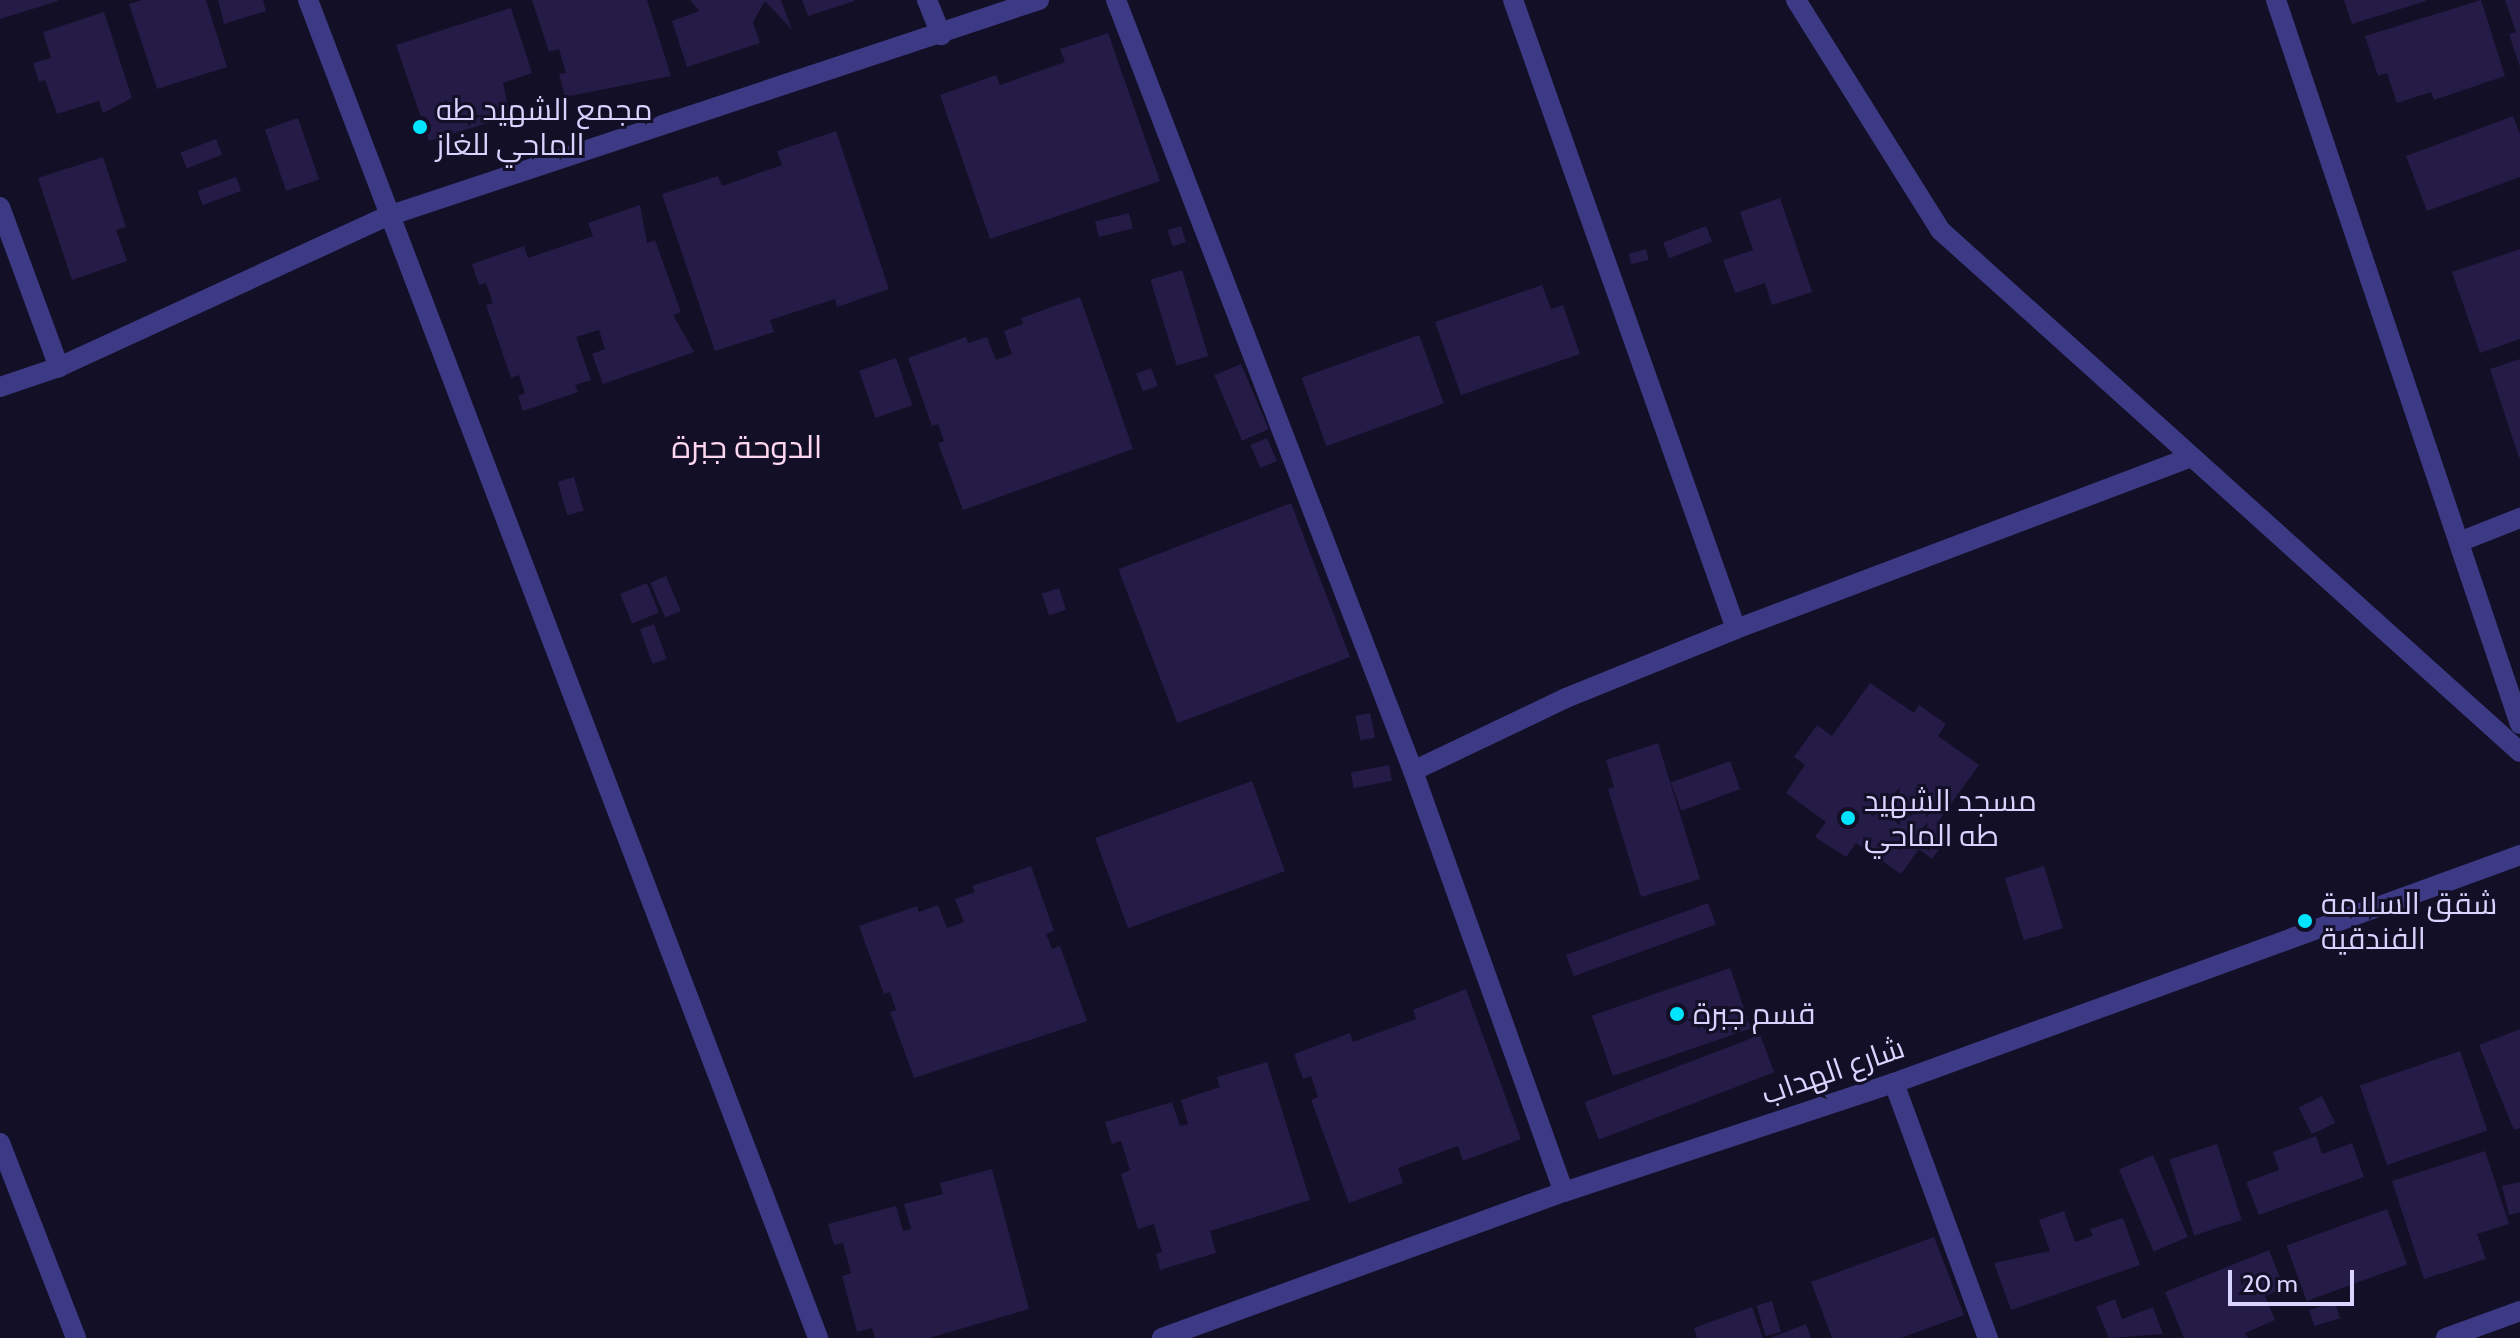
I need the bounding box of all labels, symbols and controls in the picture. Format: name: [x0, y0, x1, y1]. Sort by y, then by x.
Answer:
place label: مجمع الشهيد طه الماحي للغاز: [436, 92, 652, 162]
marker: مجمع الشهيد طه الماحي للغاز: [411, 118, 429, 136]
district label: الدوحة جبرة: [672, 428, 822, 466]
place label: مسجد الشهيد طه الماحي: [1864, 783, 2037, 854]
marker: مسجد الشهيد طه الماحي: [1839, 809, 1857, 827]
place label: شقق السلامة الفندقية: [2321, 886, 2497, 956]
marker: شقق السلامة الفندقية: [2296, 912, 2314, 930]
place label: قسم جبرة: [1693, 996, 1816, 1032]
marker: قسم جبرة: [1668, 1005, 1686, 1023]
street label: شارع الهداب: [1757, 1030, 1909, 1112]
scale bar: [2232, 1254, 2358, 1304]
text: 20 m: [2242, 1269, 2298, 1298]

